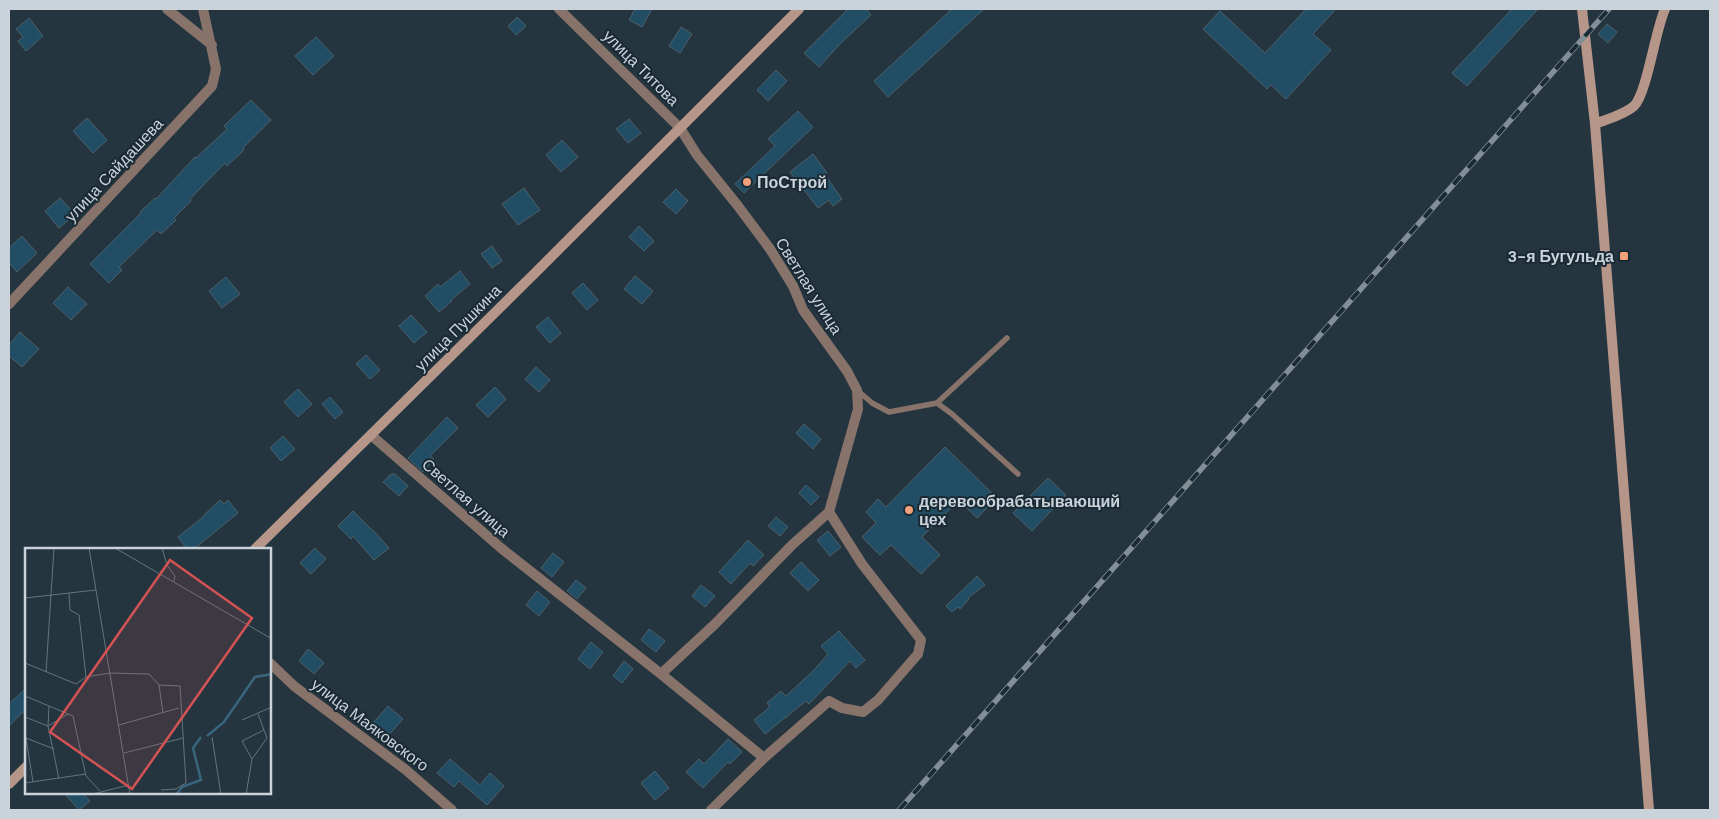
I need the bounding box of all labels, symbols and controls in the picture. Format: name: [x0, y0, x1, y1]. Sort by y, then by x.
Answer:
street label: улица Титова: [598, 25, 684, 111]
street label: улица Сайдашева: [60, 113, 168, 227]
place label: ПоСтрой: [757, 172, 827, 193]
marker: ПоСтрой: [741, 176, 753, 188]
street label: Светлая улица: [771, 234, 847, 338]
place label: 3-я Бугульда: [1507, 246, 1614, 267]
marker: 3-я Бугульда: [1618, 250, 1630, 262]
street label: улица Пушкина: [410, 280, 506, 376]
street label: Светлая улица: [417, 454, 515, 542]
place label: деревообрабатывающий цех: [919, 491, 1120, 530]
marker: деревообрабатывающий цех: [903, 504, 915, 516]
inset map: [25, 548, 271, 794]
street label: улица Маяковского: [307, 674, 433, 776]

